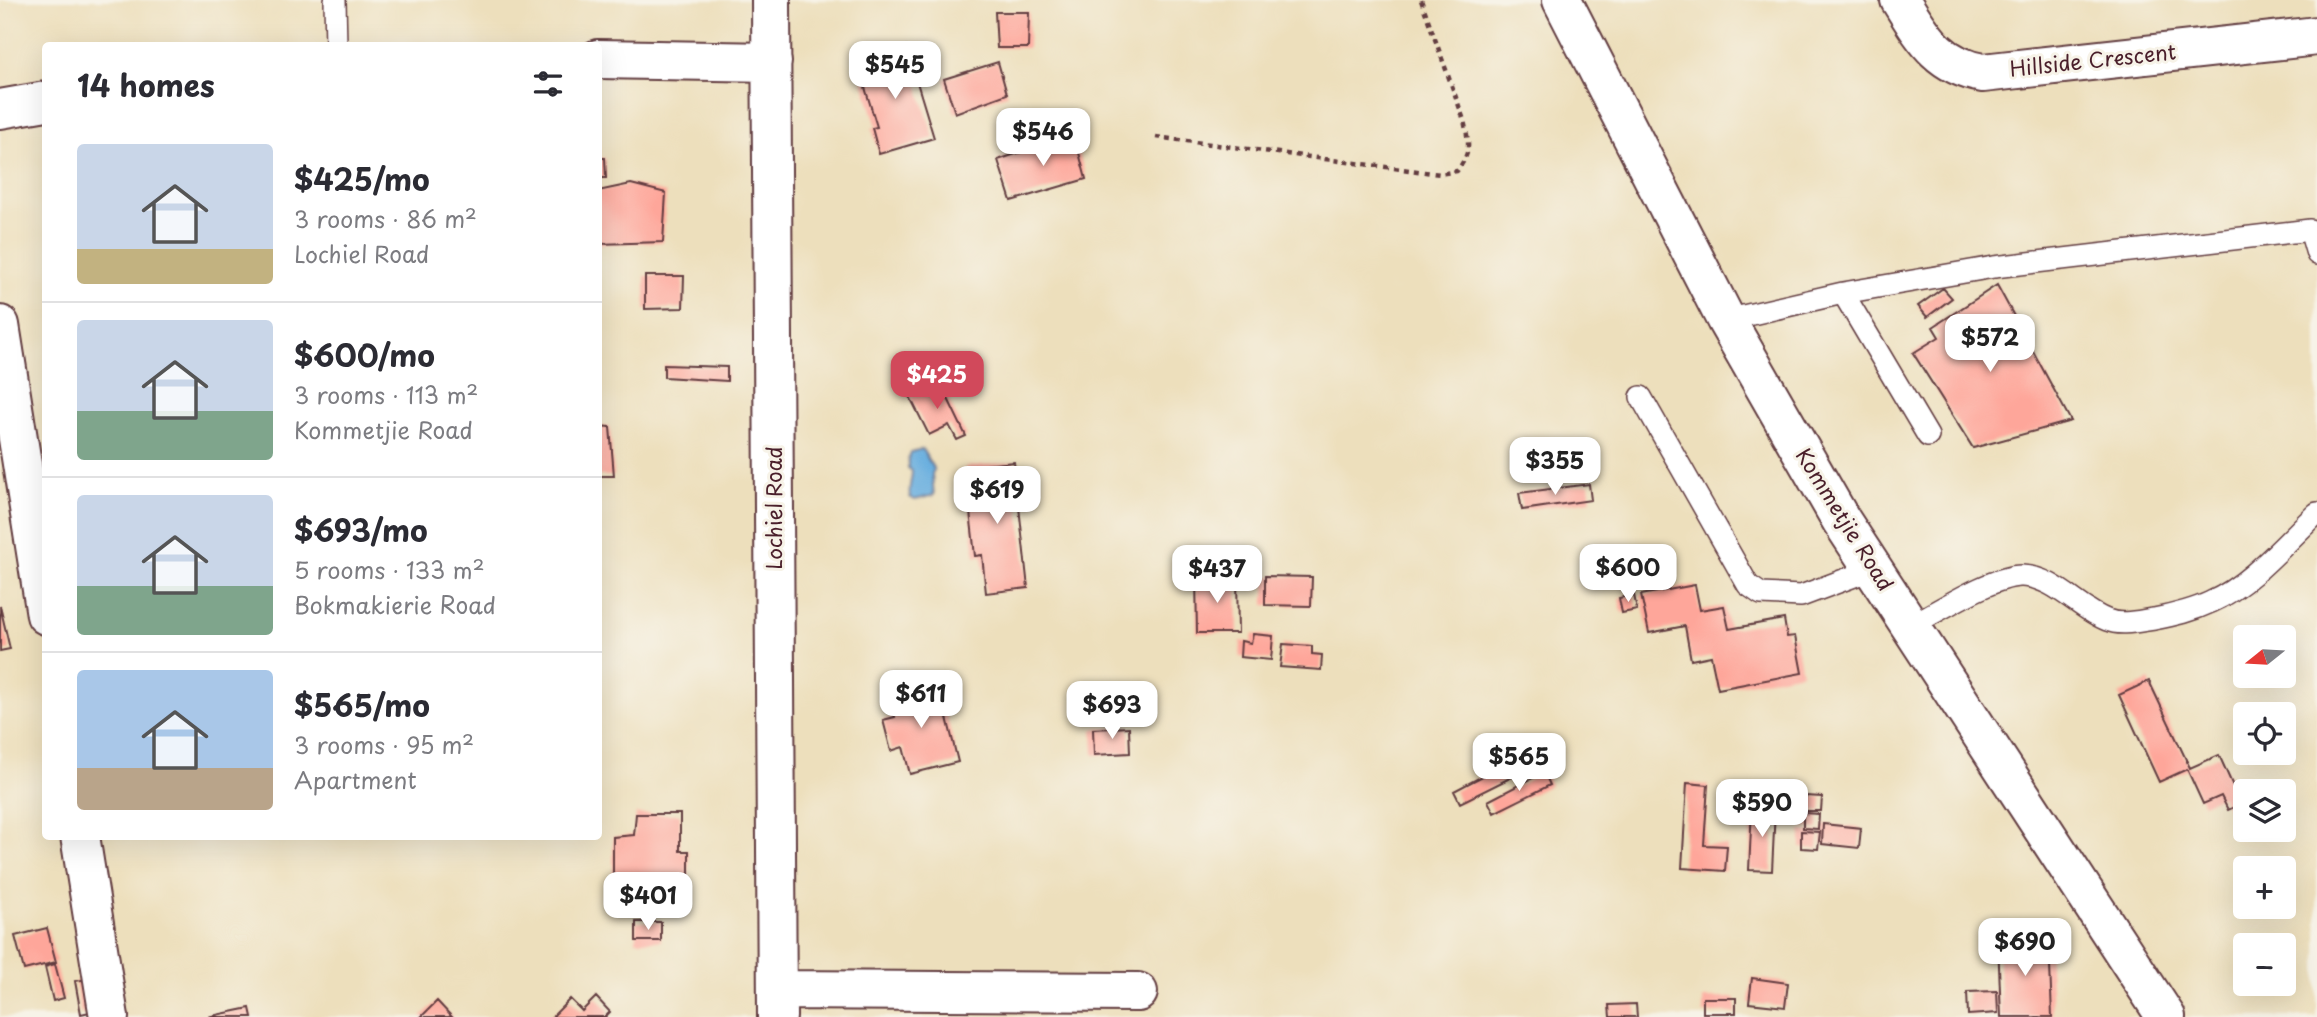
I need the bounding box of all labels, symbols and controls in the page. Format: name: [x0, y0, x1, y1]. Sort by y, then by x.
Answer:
street label: Hillside Crescent: [2008, 34, 2178, 84]
pin: $545: [854, 42, 936, 101]
text: $545: [865, 46, 925, 81]
text: 14 homes: [77, 62, 215, 107]
icon: filters: [529, 65, 567, 103]
pin: $546: [1002, 108, 1084, 168]
text: $546: [1012, 113, 1074, 148]
text: $425/mo: [294, 156, 430, 201]
icon: home: [133, 172, 217, 256]
text: 3 rooms · 86 m²: [294, 201, 477, 236]
text: Lochiel Road: [294, 236, 430, 271]
pin: $572: [1949, 314, 2031, 374]
text: $572: [1961, 319, 2019, 354]
text: $600/mo: [294, 332, 435, 377]
icon: home: [133, 348, 217, 432]
pin: $425: [896, 352, 978, 411]
text: $425: [907, 356, 967, 391]
text: 3 rooms · 113 m²: [294, 377, 478, 412]
text: Kommetjie Road: [294, 412, 473, 447]
pin: $355: [1514, 438, 1596, 497]
street label: Kommetjie Road: [1789, 441, 1903, 597]
text: $355: [1526, 442, 1584, 477]
street label: Lochiel Road: [757, 446, 789, 570]
pin: $619: [956, 466, 1038, 526]
text: $619: [970, 471, 1024, 506]
text: $693/mo: [294, 507, 428, 552]
icon: home: [133, 523, 217, 607]
pin: $600: [1587, 544, 1669, 604]
pin: $437: [1176, 546, 1258, 605]
text: $600: [1596, 549, 1660, 584]
text: $437: [1188, 550, 1246, 585]
text: 5 rooms · 133 m²: [294, 552, 485, 587]
text: Bokmakierie Road: [294, 587, 496, 622]
north arrow: [2233, 625, 2296, 688]
map controls: [2233, 625, 2296, 996]
pin: $611: [880, 670, 962, 730]
text: $611: [896, 675, 946, 710]
text: $565/mo: [294, 682, 430, 727]
pin: $693: [1071, 682, 1153, 741]
text: $693: [1083, 686, 1141, 721]
icon: home: [133, 698, 217, 782]
button: locate: [2233, 702, 2296, 765]
text: 3 rooms · 95 m²: [294, 727, 474, 762]
pin: $565: [1478, 734, 1560, 793]
text: $565: [1489, 738, 1549, 773]
text: Apartment: [294, 762, 417, 797]
button: layers: [2233, 779, 2296, 842]
pin: $590: [1721, 780, 1803, 839]
text: $590: [1732, 784, 1792, 819]
button: +: [2233, 856, 2296, 919]
pin: $401: [607, 872, 689, 932]
text: $401: [619, 877, 677, 912]
pin: $690: [1984, 918, 2066, 978]
text: $690: [1994, 923, 2056, 958]
button: −: [2233, 933, 2296, 996]

